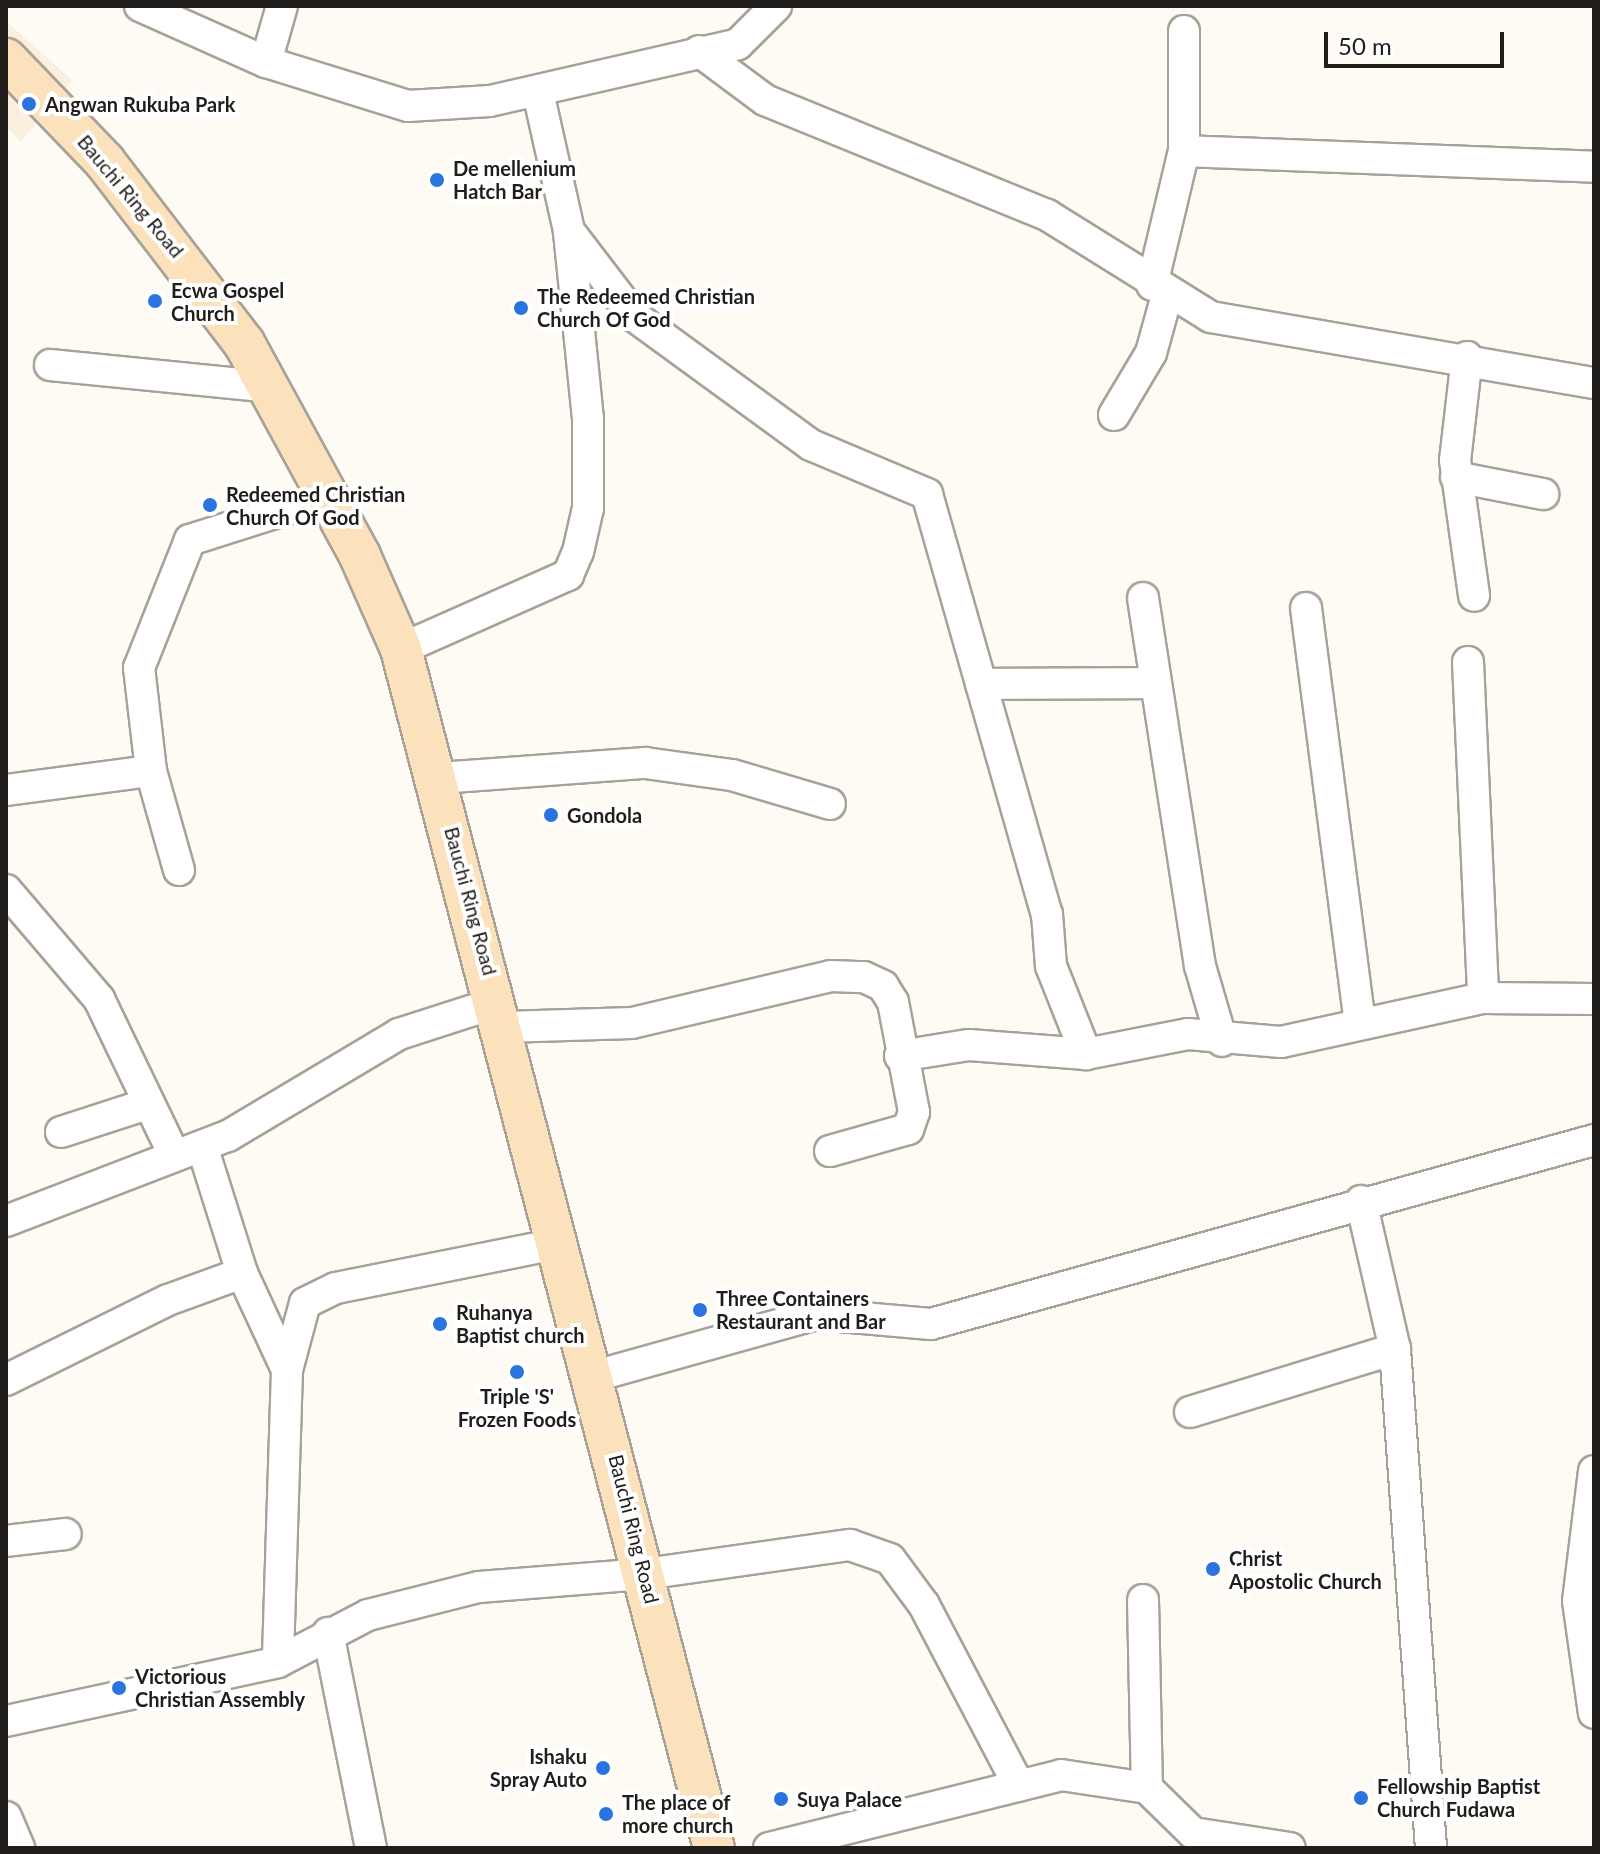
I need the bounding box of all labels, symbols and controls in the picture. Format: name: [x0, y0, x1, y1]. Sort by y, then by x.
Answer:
scale bar: [1328, 16, 1508, 66]
text: 50 m: [1338, 31, 1392, 60]
place label: Angwan Rukuba Park: [45, 92, 235, 116]
marker: Angwan Rukuba Park: [20, 95, 38, 113]
street label: Bauchi Ring Road: [73, 130, 189, 262]
place label: De mellenium Hatch Bar: [453, 156, 576, 203]
marker: De mellenium Hatch Bar: [428, 171, 446, 189]
place label: Ecwa Gospel Church: [171, 278, 284, 325]
place label: The Redeemed Christian Church Of God: [537, 284, 755, 331]
marker: Ecwa Gospel Church: [146, 292, 164, 310]
marker: The Redeemed Christian Church Of God: [512, 299, 530, 317]
place label: Redeemed Christian Church Of God: [226, 482, 405, 529]
marker: Redeemed Christian Church Of God: [201, 496, 219, 514]
place label: Gondola: [567, 803, 642, 827]
marker: Gondola: [542, 806, 560, 824]
street label: Bauchi Ring Road: [440, 824, 502, 978]
place label: Three Containers Restaurant and Bar: [716, 1286, 886, 1333]
place label: Ruhanya Baptist church: [456, 1300, 585, 1347]
marker: Three Containers Restaurant and Bar: [691, 1301, 709, 1319]
marker: Ruhanya Baptist church: [431, 1315, 449, 1333]
marker: Triple 'S' Frozen Foods: [508, 1363, 526, 1381]
place label: Triple 'S' Frozen Foods: [458, 1384, 576, 1431]
street label: Bauchi Ring Road: [604, 1452, 664, 1606]
place label: Christ Apostolic Church: [1229, 1546, 1382, 1593]
marker: Christ Apostolic Church: [1204, 1560, 1222, 1578]
place label: Victorious Christian Assembly: [135, 1664, 306, 1711]
marker: Victorious Christian Assembly: [110, 1679, 128, 1697]
place label: Ishaku Spray Auto: [488, 1744, 587, 1791]
marker: Ishaku Spray Auto: [594, 1759, 612, 1777]
place label: Fellowship Baptist Church Fudawa: [1377, 1774, 1540, 1821]
place label: Suya Palace: [797, 1787, 902, 1811]
marker: Fellowship Baptist Church Fudawa: [1352, 1789, 1370, 1807]
place label: The place of more church: [622, 1790, 733, 1837]
marker: Suya Palace: [772, 1790, 790, 1808]
marker: The place of more church: [597, 1805, 615, 1823]

